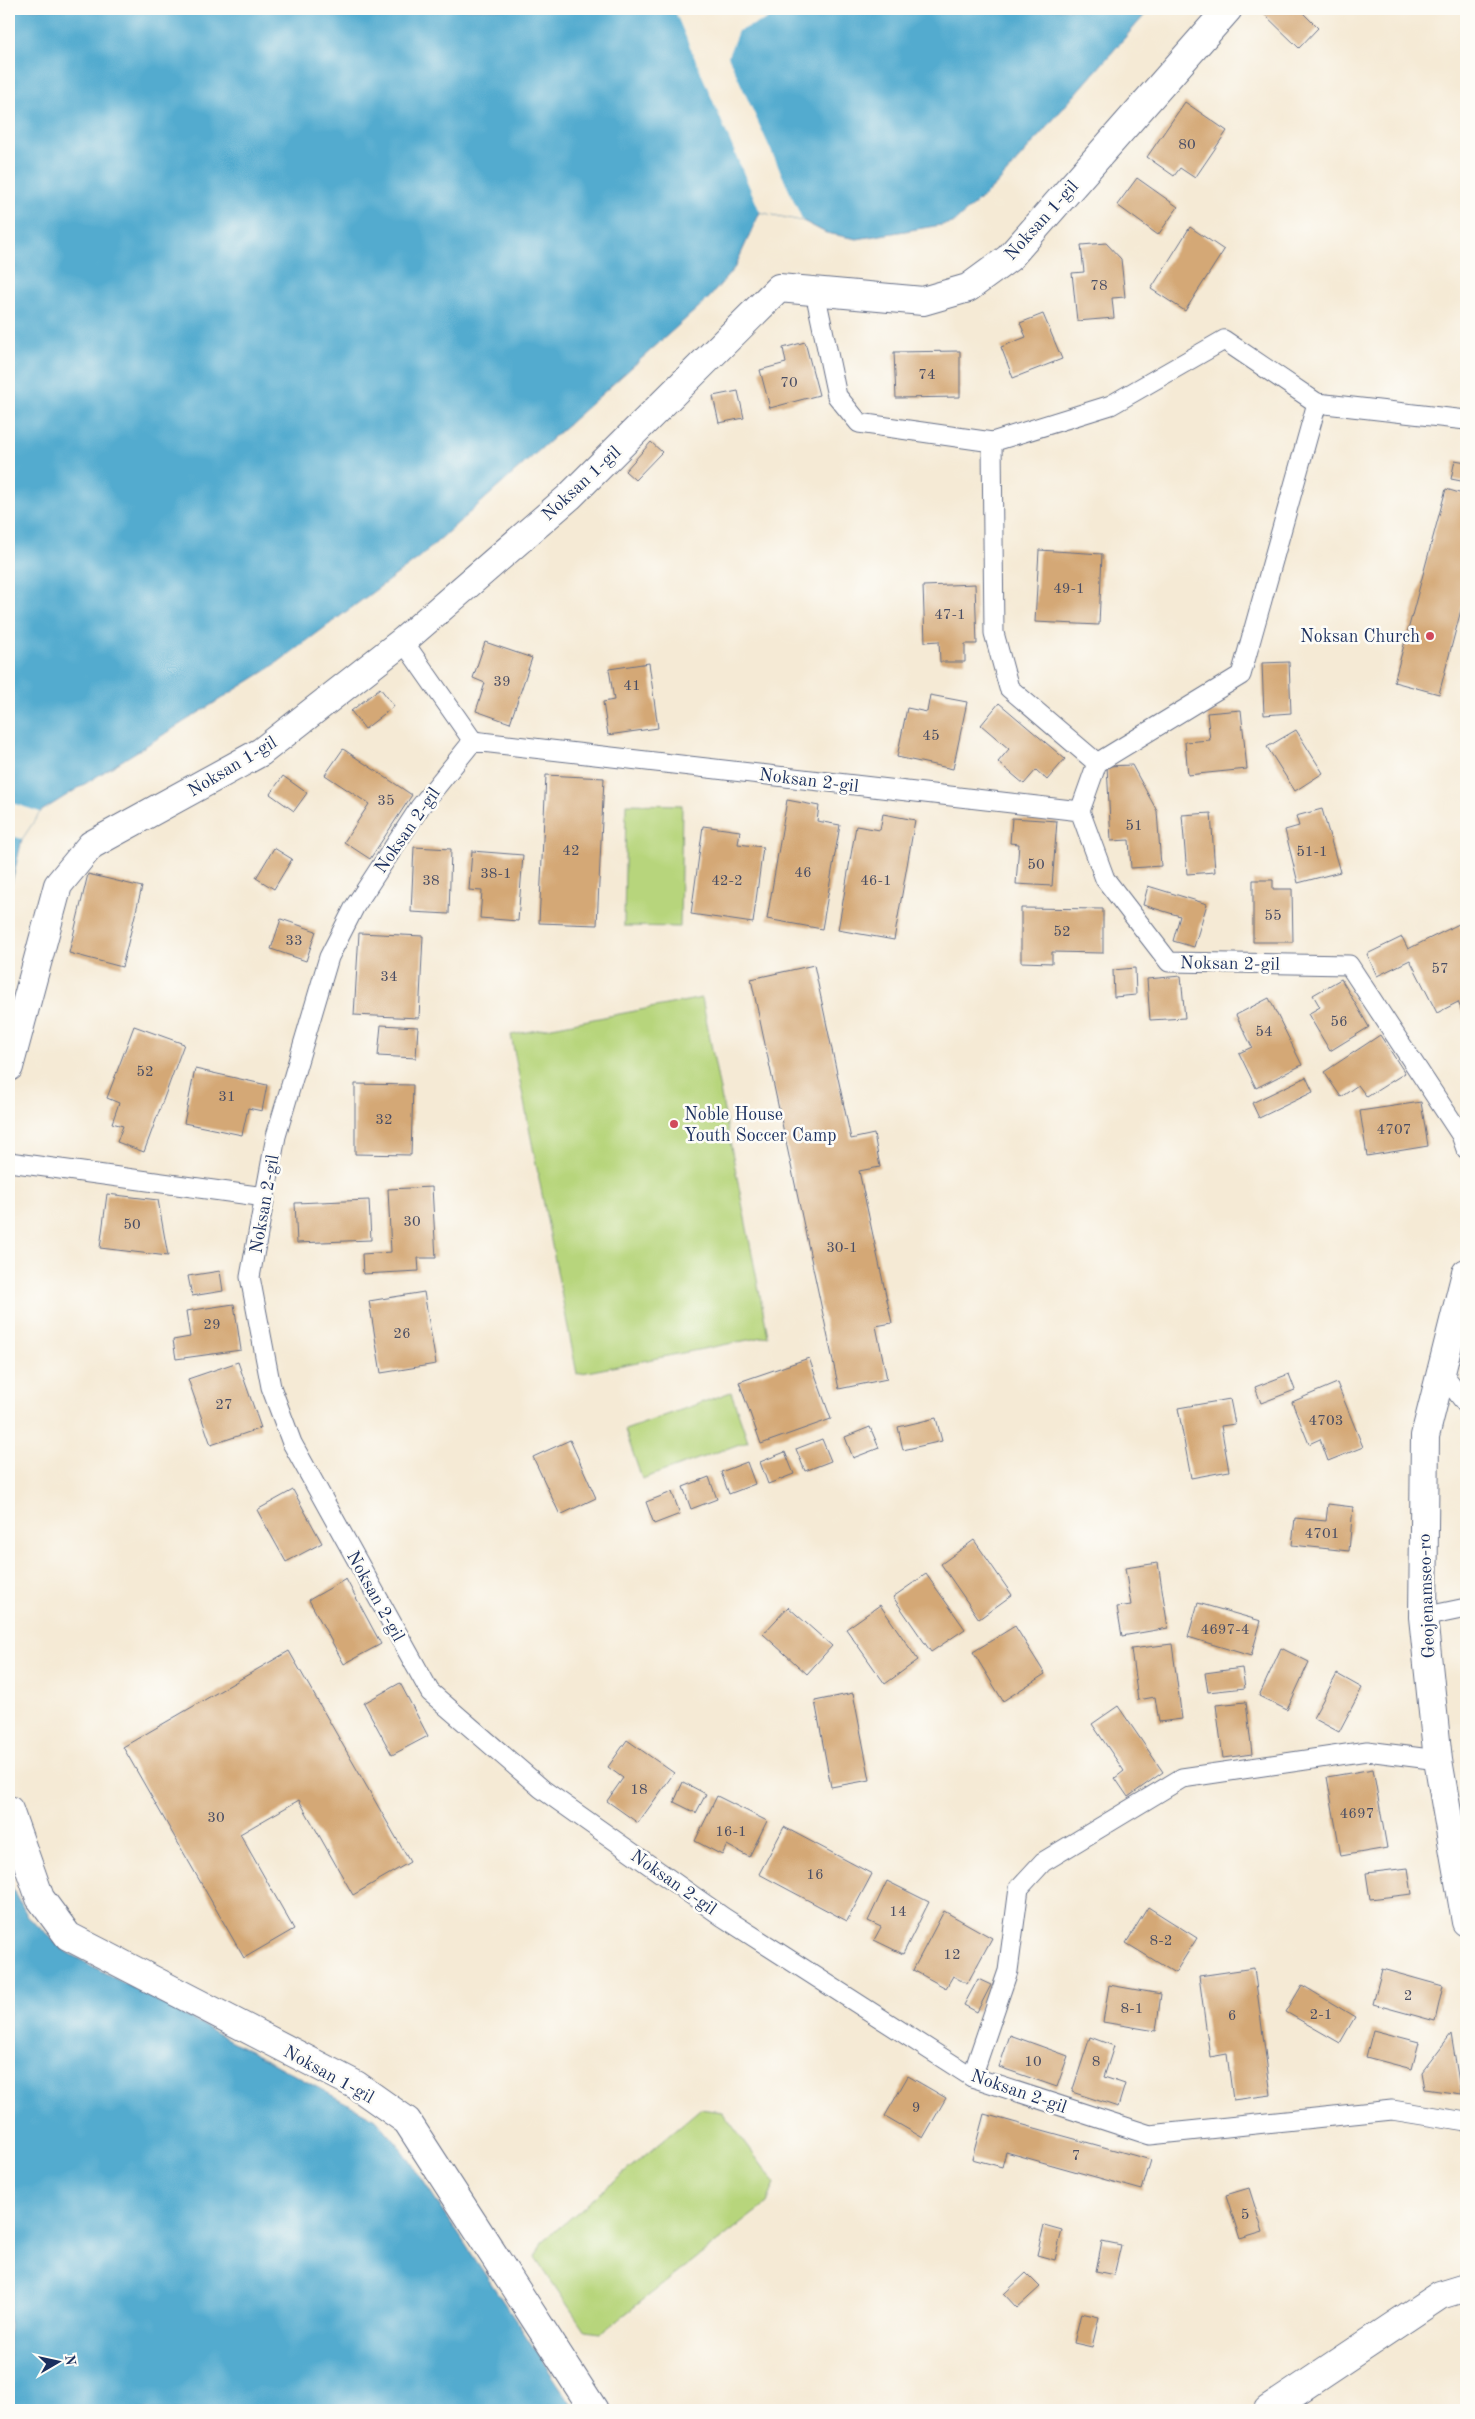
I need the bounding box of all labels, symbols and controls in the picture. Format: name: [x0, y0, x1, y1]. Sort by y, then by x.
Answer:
house number: 80: [1178, 138, 1196, 153]
street label: Noksan 1-gil: [1002, 177, 1082, 264]
house number: 78: [1090, 279, 1108, 294]
house number: 74: [918, 368, 936, 383]
house number: 70: [780, 376, 798, 391]
street label: Noksan 1-gil: [539, 443, 625, 524]
house number: 49-1: [1053, 582, 1085, 597]
house number: 47-1: [934, 608, 966, 623]
place label: Noksan Church: [1300, 628, 1420, 646]
marker: Noksan Church: [1424, 630, 1436, 642]
house number: 39: [493, 675, 511, 690]
house number: 41: [623, 679, 641, 694]
house number: 45: [922, 729, 940, 744]
street label: Noksan 1-gil: [185, 733, 280, 800]
street label: Noksan 2-gil: [758, 766, 860, 796]
street label: Noksan 2-gil: [372, 784, 444, 877]
house number: 35: [377, 794, 395, 809]
house number: 51: [1125, 819, 1143, 834]
house number: 42: [562, 844, 580, 859]
house number: 51-1: [1296, 845, 1328, 860]
house number: 50: [1027, 858, 1045, 873]
house number: 46: [794, 866, 812, 881]
house number: 38-1: [480, 867, 512, 882]
house number: 38: [422, 874, 440, 889]
house number: 42-2: [711, 874, 743, 889]
house number: 46-1: [860, 874, 892, 889]
house number: 55: [1264, 909, 1282, 924]
house number: 52: [1053, 925, 1071, 940]
house number: 33: [285, 934, 303, 949]
street label: Noksan 2-gil: [1180, 954, 1280, 974]
house number: 57: [1431, 962, 1449, 977]
house number: 34: [380, 970, 398, 985]
house number: 56: [1330, 1015, 1348, 1030]
house number: 54: [1255, 1025, 1273, 1040]
house number: 52: [136, 1065, 154, 1080]
house number: 31: [218, 1090, 236, 1105]
place label: Noble House Youth Soccer Camp: [684, 1106, 837, 1145]
house number: 32: [375, 1113, 393, 1128]
marker: Noble House Youth Soccer Camp: [668, 1118, 680, 1130]
house number: 4707: [1377, 1123, 1411, 1138]
street label: Noksan 2-gil: [247, 1153, 283, 1255]
house number: 30: [403, 1215, 421, 1230]
house number: 50: [123, 1218, 141, 1233]
house number: 30-1: [826, 1241, 858, 1256]
house number: 29: [203, 1318, 221, 1333]
house number: 26: [393, 1327, 411, 1342]
house number: 27: [215, 1398, 233, 1413]
house number: 4703: [1309, 1414, 1343, 1429]
house number: 4701: [1305, 1527, 1339, 1542]
street label: Geojenamseo-ro: [1416, 1533, 1438, 1659]
street label: Noksan 2-gil: [343, 1548, 407, 1645]
house number: 4697-4: [1200, 1623, 1250, 1638]
house number: 18: [630, 1783, 648, 1798]
house number: 4697: [1340, 1807, 1374, 1822]
house number: 30: [207, 1811, 225, 1826]
house number: 16-1: [715, 1825, 747, 1840]
street label: Noksan 2-gil: [627, 1847, 720, 1919]
house number: 16: [806, 1868, 824, 1883]
house number: 14: [889, 1905, 907, 1920]
house number: 8-2: [1150, 1934, 1172, 1949]
house number: 12: [943, 1948, 961, 1963]
house number: 2: [1404, 1989, 1412, 2004]
house number: 8-1: [1121, 2002, 1143, 2017]
house number: 2-1: [1310, 2008, 1332, 2023]
house number: 6: [1228, 2009, 1236, 2024]
street label: Noksan 1-gil: [280, 2043, 377, 2107]
house number: 10: [1024, 2055, 1042, 2070]
house number: 8: [1092, 2055, 1100, 2070]
street label: Noksan 2-gil: [968, 2067, 1069, 2117]
house number: 9: [912, 2101, 920, 2116]
house number: 7: [1072, 2149, 1080, 2164]
house number: 5: [1241, 2208, 1249, 2223]
north arrow: [32, 2336, 82, 2386]
text: N: [62, 2354, 78, 2367]

